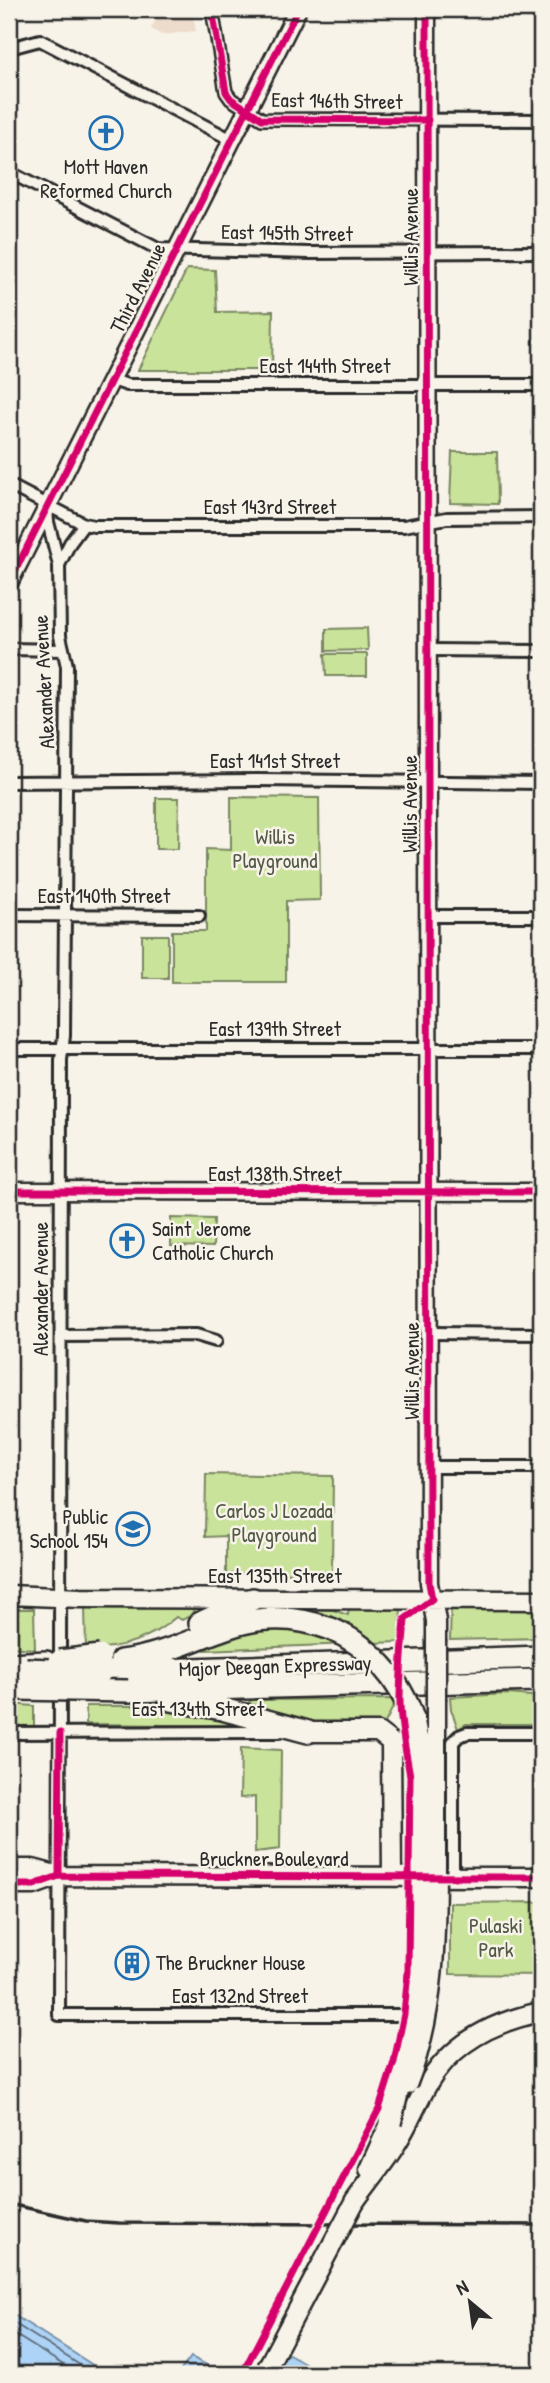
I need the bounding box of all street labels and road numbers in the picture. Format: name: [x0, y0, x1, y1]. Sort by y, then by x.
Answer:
street label: East 146th Street: [271, 85, 404, 116]
street label: Willis Avenue: [396, 188, 425, 286]
street label: East 145th Street: [221, 217, 354, 248]
street label: Third Avenue: [102, 238, 173, 338]
street label: East 144th Street: [260, 351, 391, 380]
street label: East 143rd Street: [204, 492, 337, 521]
street label: Alexander Avenue: [26, 614, 61, 750]
street label: East 141st Street: [210, 746, 341, 775]
street label: Willis Avenue: [395, 755, 424, 853]
street label: East 140th Street: [38, 881, 171, 910]
street label: East 139th Street: [209, 1014, 342, 1043]
street label: East 138th Street: [208, 1159, 343, 1188]
street label: Alexander Avenue: [26, 1222, 55, 1356]
street label: Willis Avenue: [397, 1322, 426, 1420]
street label: East 135th Street: [208, 1561, 342, 1590]
street label: Major Deegan Expressway: [178, 1648, 372, 1683]
street label: East 134th Street: [132, 1694, 265, 1723]
street label: Bruckner Boulevard: [199, 1844, 349, 1873]
street label: East 132nd Street: [172, 1981, 309, 2010]

